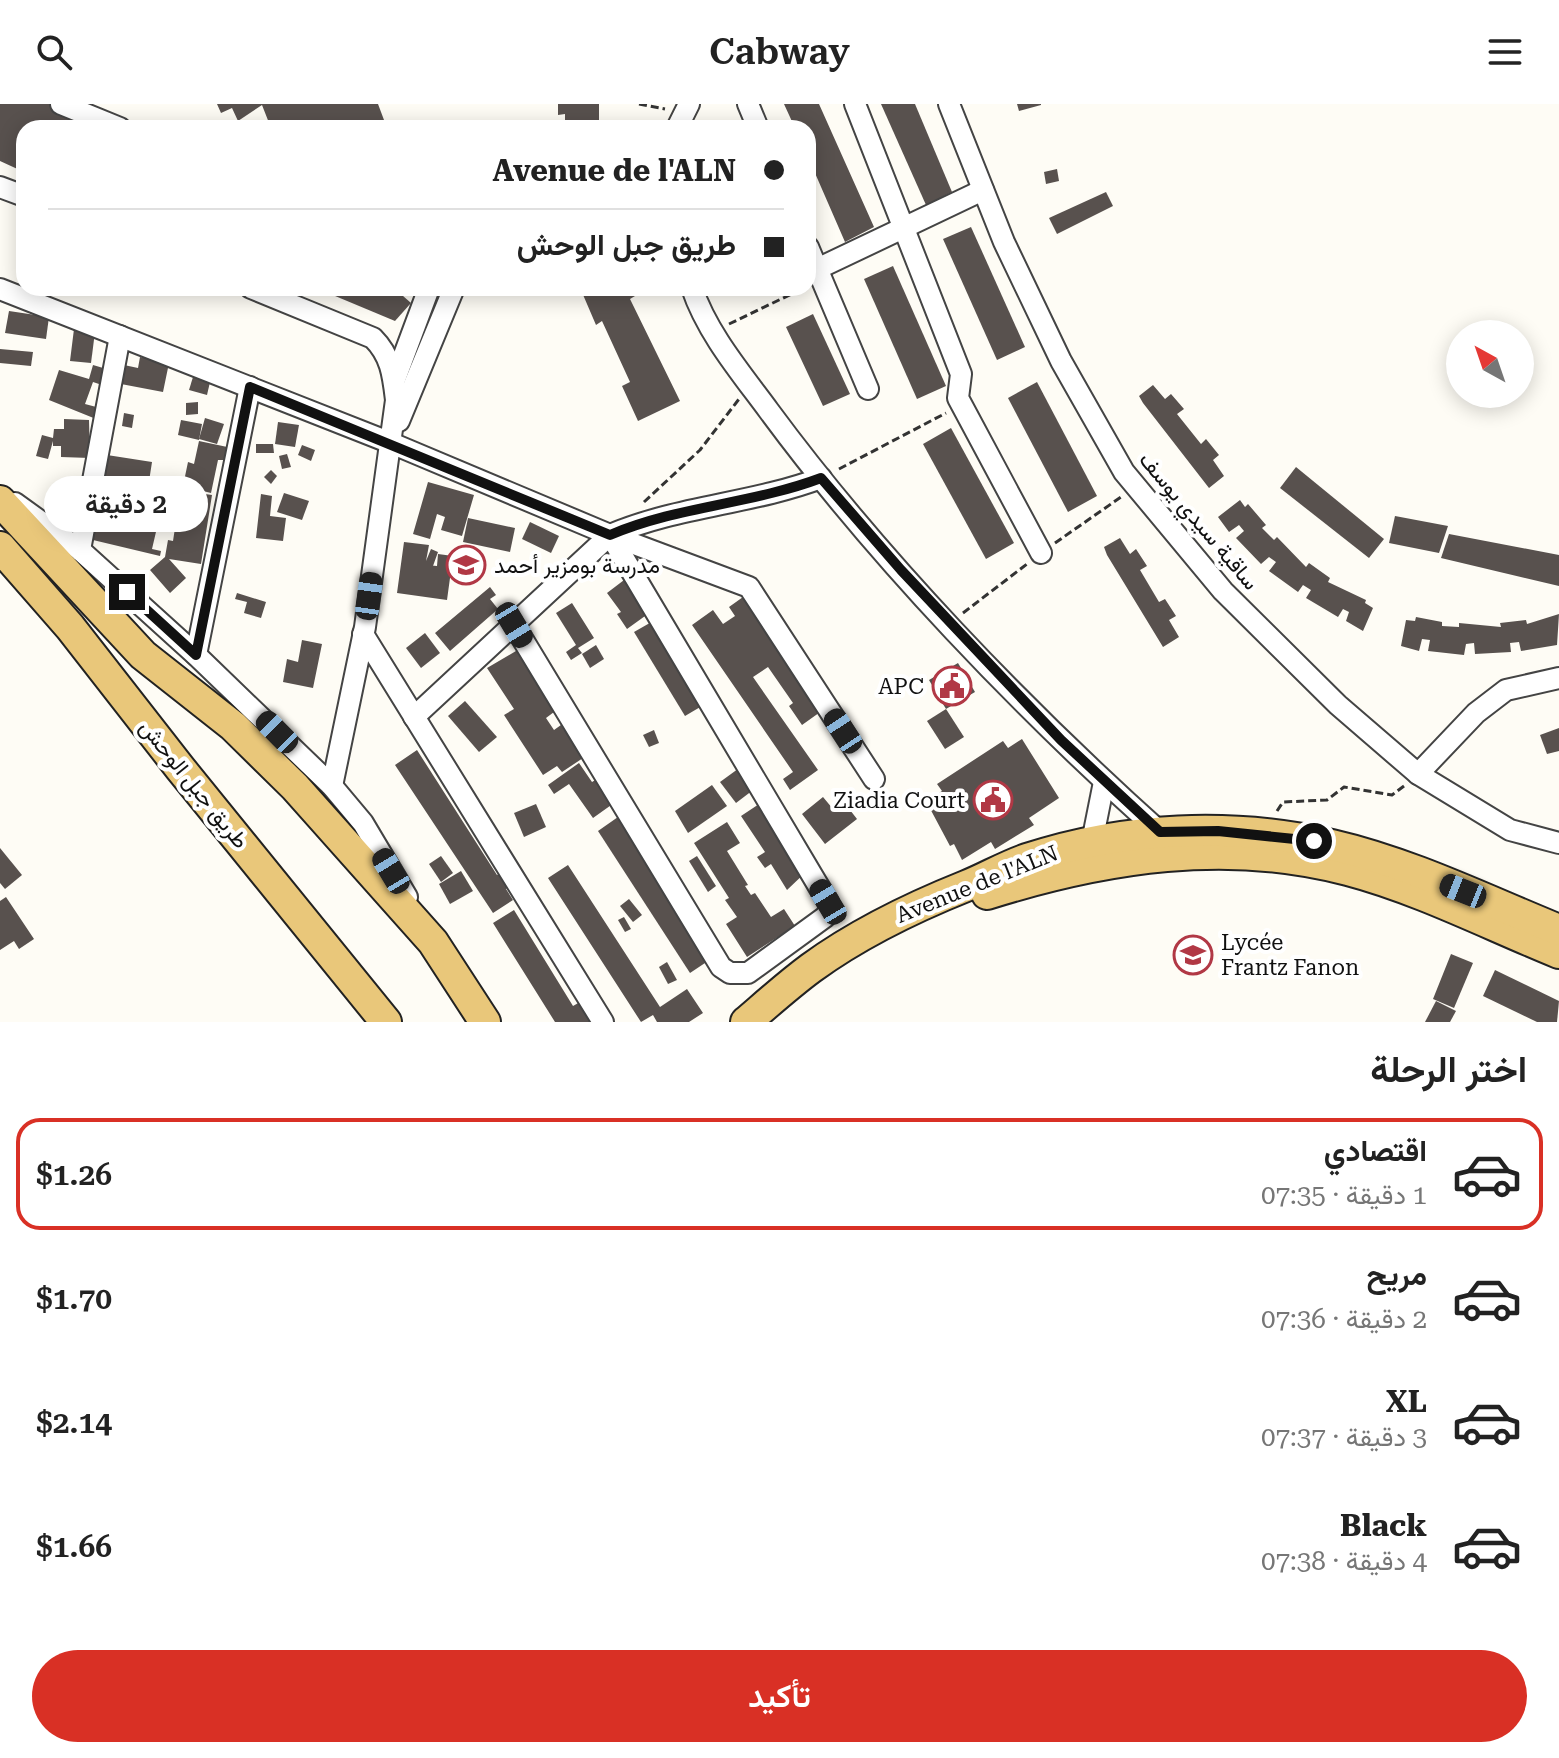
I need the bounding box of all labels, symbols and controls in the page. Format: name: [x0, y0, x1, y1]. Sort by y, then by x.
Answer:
icon: search: [32, 30, 76, 74]
icon: menu: [1483, 30, 1527, 74]
text: Cabway: [709, 31, 850, 73]
text: Avenue de l'ALN: [492, 153, 736, 188]
text: طريق جبل الوحش: [517, 227, 736, 262]
north arrow: [1446, 320, 1534, 408]
map controls: [1446, 320, 1534, 408]
street label: ساقية سيدي يوسف: [1130, 447, 1264, 599]
callout: 2 دقيقة: [45, 476, 209, 532]
text: 2 دقيقة: [85, 489, 167, 519]
school or university icon: مدرسة بومزير أحمد: [445, 544, 487, 586]
place label: مدرسة بومزير أحمد: [494, 553, 660, 579]
car: [354, 571, 384, 621]
route end: [109, 574, 145, 610]
car: [491, 598, 537, 652]
public building icon: APC: [931, 665, 973, 707]
place label: APC: [878, 674, 924, 699]
car: [820, 704, 866, 758]
car: [252, 707, 302, 757]
street label: طريق جبل الوحش: [134, 715, 253, 854]
public building icon: Ziadia Court: [972, 779, 1014, 821]
place label: Ziadia Court: [833, 788, 965, 813]
route start: [1296, 823, 1332, 859]
street label: Avenue de l'ALN: [892, 840, 1062, 928]
car: [368, 844, 414, 898]
car: [1436, 871, 1490, 911]
car: [805, 875, 851, 929]
place label: Lycée Frantz Fanon: [1221, 930, 1359, 980]
school or university icon: Lycée Frantz Fanon: [1172, 934, 1214, 976]
text: اختر الرحلة: [1370, 1049, 1527, 1091]
text: اقتصادي: [1324, 1133, 1427, 1168]
icon: car: [1451, 1138, 1523, 1210]
text: $1.26: [36, 1157, 112, 1192]
text: 1 دقيقة · 07:35: [1261, 1180, 1427, 1210]
text: مريح: [1367, 1257, 1427, 1292]
icon: car: [1451, 1262, 1523, 1334]
text: $1.70: [36, 1281, 112, 1316]
text: 2 دقيقة · 07:36: [1261, 1304, 1427, 1334]
text: XL: [1386, 1384, 1427, 1419]
icon: car: [1451, 1386, 1523, 1458]
text: $2.14: [36, 1405, 112, 1440]
text: 3 دقيقة · 07:37: [1261, 1422, 1427, 1452]
text: Black: [1340, 1508, 1427, 1543]
icon: car: [1451, 1510, 1523, 1582]
text: $1.66: [36, 1529, 112, 1564]
text: 4 دقيقة · 07:38: [1261, 1546, 1427, 1576]
button: تأكيد: [32, 1650, 1527, 1742]

